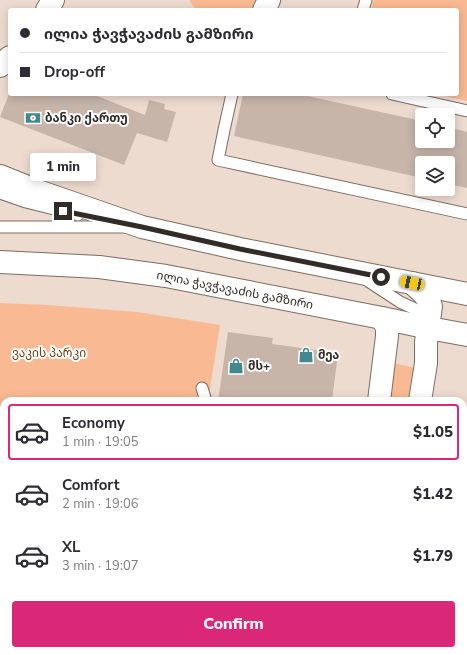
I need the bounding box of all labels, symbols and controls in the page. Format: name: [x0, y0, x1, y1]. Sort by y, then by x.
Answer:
text: ილია ჭავჭავაძის გამზირი: [44, 24, 254, 44]
text: Drop-off: [44, 62, 105, 82]
map controls: [415, 108, 455, 196]
button: locate: [415, 108, 455, 148]
bank icon: ბანკი ქართუ: [24, 109, 42, 127]
place label: ბანკი ქართუ: [45, 110, 128, 126]
callout: 1 min: [30, 153, 96, 181]
button: layers: [415, 156, 455, 196]
text: 1 min: [46, 158, 80, 176]
route end: [54, 202, 72, 220]
street label: ილია ჭავჭავაძის გამზირი: [155, 267, 315, 313]
route start: [372, 268, 390, 286]
car: [399, 275, 425, 291]
park label: ვაკის პარკი: [12, 345, 86, 361]
shop icon: მეა: [297, 346, 315, 364]
place label: მეა: [318, 347, 339, 363]
shop icon: მს+: [227, 357, 245, 375]
place label: მს+: [248, 358, 270, 374]
text: Economy: [62, 413, 125, 433]
icon: car: [14, 414, 50, 450]
text: $1.05: [413, 422, 453, 442]
text: 1 min · 19:05: [62, 433, 138, 451]
text: Comfort: [62, 475, 119, 495]
icon: car: [14, 476, 50, 512]
text: $1.42: [413, 484, 453, 504]
text: 2 min · 19:06: [62, 495, 138, 513]
text: XL: [62, 537, 81, 557]
icon: car: [14, 538, 50, 574]
text: $1.79: [413, 546, 453, 566]
text: 3 min · 19:07: [62, 557, 138, 575]
button: Confirm: [12, 601, 455, 647]

